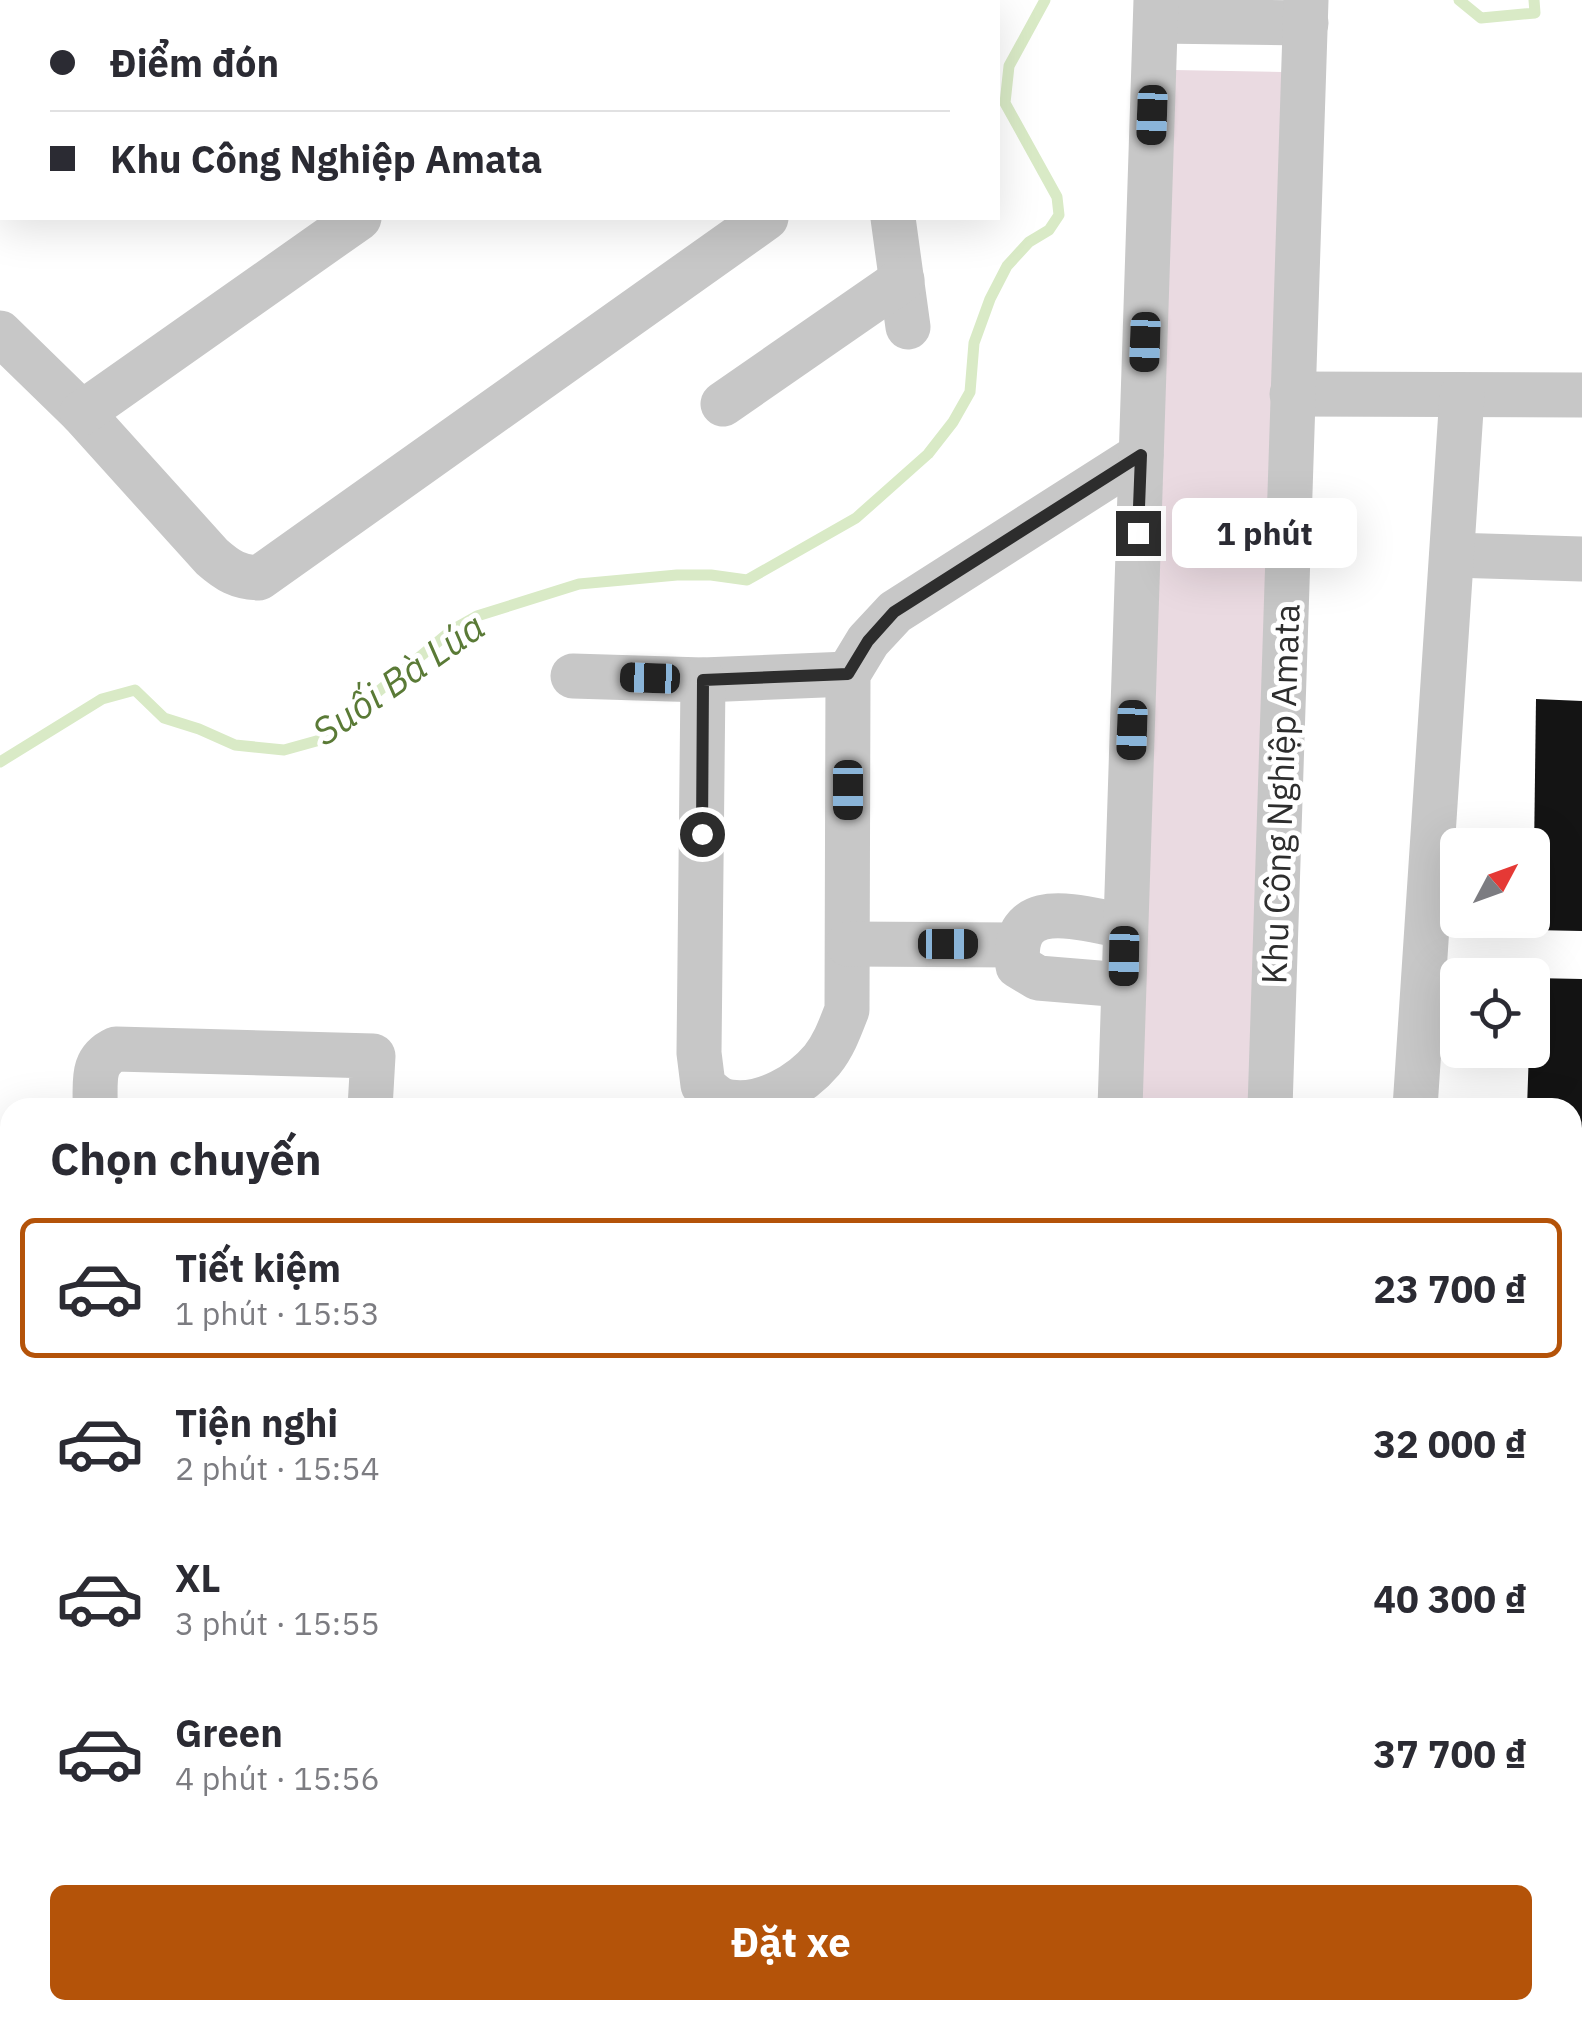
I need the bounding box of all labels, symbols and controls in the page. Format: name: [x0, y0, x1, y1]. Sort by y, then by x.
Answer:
text: Điểm đón: [110, 38, 279, 87]
car: [1136, 84, 1168, 146]
text: Khu Công Nghiệp Amata: [110, 134, 542, 183]
car: [1129, 311, 1161, 373]
callout: 1 phút: [1173, 498, 1358, 568]
route end: [1116, 511, 1161, 556]
text: 1 phút: [1216, 512, 1313, 554]
water label: Suối Bà Lúa: [302, 601, 494, 755]
street label: Khu Công Nghiệp Amata: [1250, 603, 1310, 985]
car: [619, 662, 681, 694]
car: [1116, 699, 1148, 761]
car: [833, 760, 863, 820]
route start: [680, 812, 725, 857]
north arrow: [1440, 828, 1550, 938]
map controls: [1440, 828, 1550, 1068]
car: [1108, 926, 1140, 986]
car: [918, 929, 978, 959]
button: locate: [1440, 958, 1550, 1068]
text: Chọn chuyến: [50, 1129, 322, 1187]
icon: car: [55, 1243, 145, 1333]
text: Tiết kiệm: [175, 1243, 341, 1292]
text: 23 700 ₫: [1373, 1264, 1527, 1313]
text: 1 phút · 15:53: [175, 1292, 380, 1334]
icon: car: [55, 1398, 145, 1488]
text: Tiện nghi: [175, 1398, 338, 1447]
text: 32 000 ₫: [1373, 1419, 1527, 1468]
text: 2 phút · 15:54: [175, 1447, 380, 1489]
icon: car: [55, 1553, 145, 1643]
text: XL: [175, 1553, 221, 1602]
text: 40 300 ₫: [1373, 1574, 1527, 1623]
text: 3 phút · 15:55: [175, 1602, 380, 1644]
icon: car: [55, 1708, 145, 1798]
text: Green: [175, 1708, 283, 1757]
text: 37 700 ₫: [1373, 1729, 1527, 1778]
text: 4 phút · 15:56: [175, 1757, 380, 1799]
button: Đặt xe: [50, 1885, 1532, 2000]

